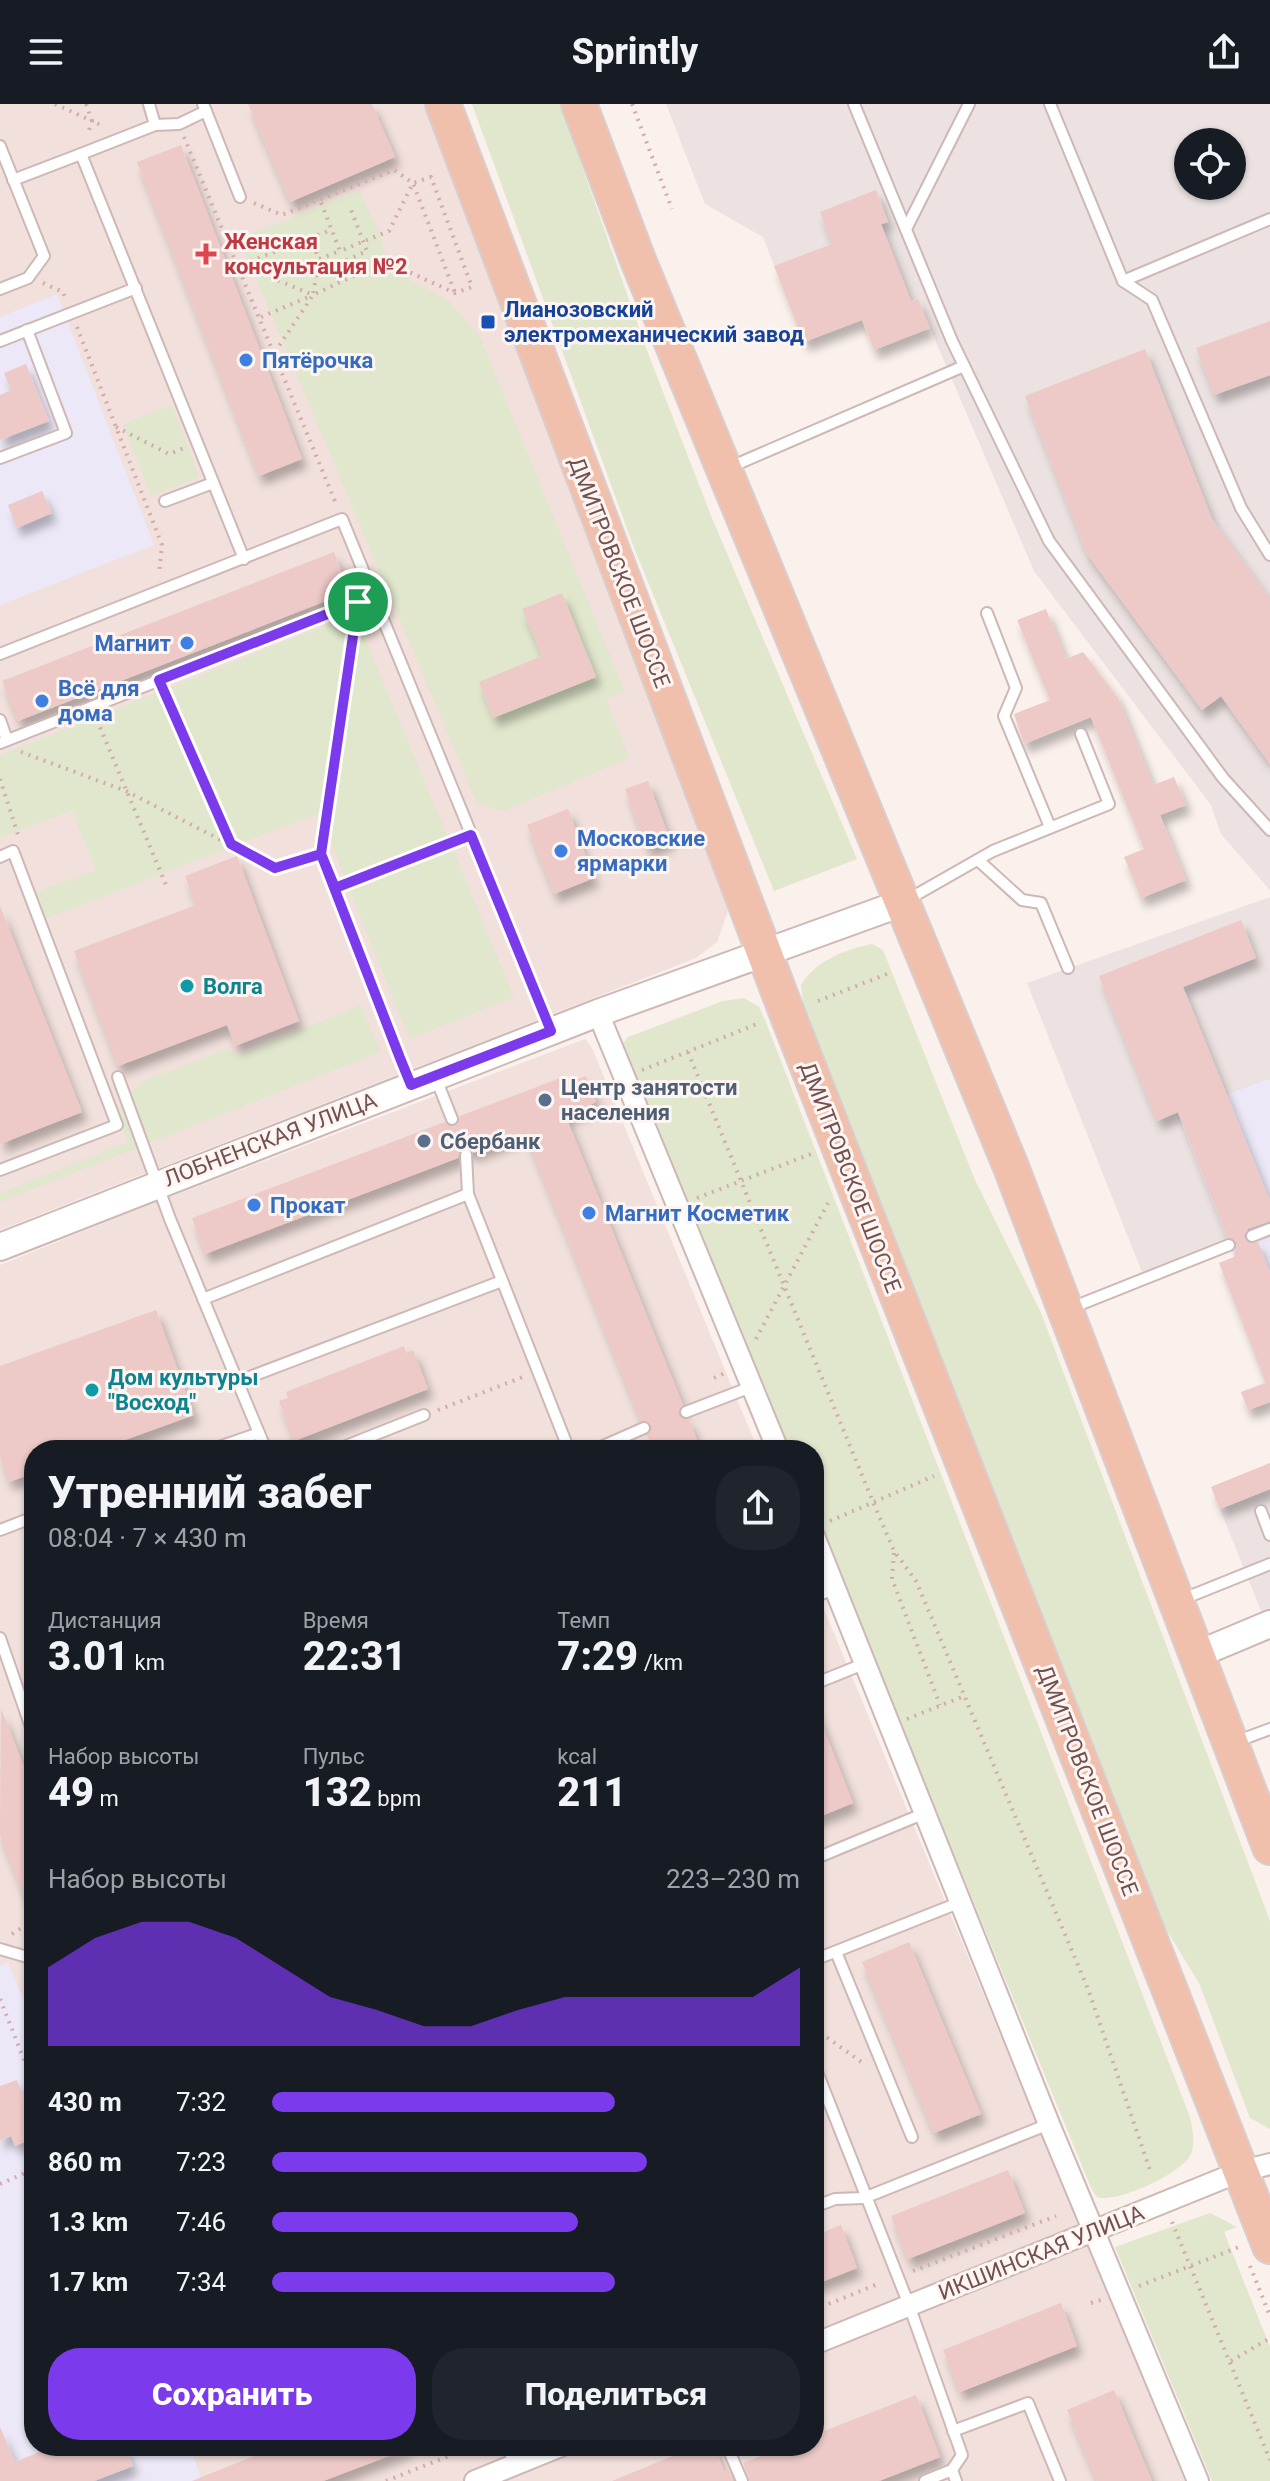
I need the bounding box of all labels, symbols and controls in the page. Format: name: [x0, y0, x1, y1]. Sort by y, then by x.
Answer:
icon: menu: [24, 30, 68, 74]
icon: share: [1202, 30, 1246, 74]
text: Sprintly: [572, 31, 698, 73]
map controls: [1174, 128, 1246, 200]
button: locate: [1174, 128, 1246, 200]
place label: Женская консультация №2: [224, 229, 408, 279]
marker: Женская консультация №2: [195, 243, 217, 265]
place label: Лианозовский электромеханический завод: [504, 297, 804, 347]
marker: Лианозовский электромеханический завод: [479, 313, 497, 331]
place label: Пятёрочка: [262, 348, 374, 373]
marker: Пятёрочка: [237, 351, 255, 369]
street label: ДМИТРОВСКОЕ ШОССЕ: [564, 453, 675, 691]
pin: [324, 568, 392, 636]
icon: arrive: [336, 580, 380, 624]
place label: Магнит: [95, 631, 171, 656]
marker: Магнит: [178, 634, 196, 652]
place label: Всё для дома: [58, 676, 140, 726]
marker: Всё для дома: [33, 692, 51, 710]
place label: Московские ярмарки: [577, 826, 705, 876]
marker: Московские ярмарки: [552, 842, 570, 860]
place label: Волга: [203, 974, 263, 999]
marker: Волга: [178, 977, 196, 995]
street label: ДМИТРОВСКОЕ ШОССЕ: [795, 1058, 906, 1296]
place label: Центр занятости населения: [561, 1075, 737, 1125]
street label: ЛОБНЕНСКАЯ УЛИЦА: [160, 1087, 381, 1192]
marker: Центр занятости населения: [536, 1091, 554, 1109]
place label: Сбербанк: [440, 1129, 541, 1154]
marker: Сбербанк: [415, 1132, 433, 1150]
place label: Прокат: [270, 1193, 346, 1218]
marker: Прокат: [245, 1196, 263, 1214]
place label: Магнит Косметик: [605, 1201, 790, 1226]
marker: Магнит Косметик: [580, 1204, 598, 1222]
place label: Дом культуры "Восход": [108, 1365, 258, 1415]
marker: Дом культуры "Восход": [83, 1381, 101, 1399]
button: share: [716, 1466, 800, 1550]
text: Утренний забег: [48, 1467, 371, 1519]
text: 08:04 · 7 × 430 m: [48, 1523, 247, 1553]
text: Дистанция: [48, 1608, 162, 1633]
text: Время: [303, 1608, 369, 1633]
text: Темп: [557, 1608, 610, 1633]
text: 3.01: [48, 1633, 129, 1680]
text: 22:31: [303, 1633, 407, 1680]
text: 7:29: [557, 1633, 638, 1680]
text: km: [129, 1650, 165, 1675]
text: /km: [638, 1650, 683, 1675]
street label: ДМИТРОВСКОЕ ШОССЕ: [1032, 1661, 1143, 1899]
text: Набор высоты: [48, 1744, 199, 1769]
text: Пульс: [303, 1744, 365, 1769]
text: kcal: [557, 1744, 597, 1769]
text: 49: [48, 1769, 94, 1816]
text: 132: [303, 1769, 372, 1816]
text: 211: [557, 1769, 627, 1816]
text: m: [94, 1786, 119, 1811]
text: bpm: [372, 1786, 421, 1811]
text: Набор высоты: [48, 1864, 227, 1894]
text: 223–230 m: [666, 1864, 800, 1894]
text: 430 m: [48, 2087, 122, 2117]
text: 7:32: [176, 2087, 226, 2117]
text: 860 m: [48, 2147, 122, 2177]
text: 7:23: [176, 2147, 226, 2177]
street label: ИКШИНСКАЯ УЛИЦА: [935, 2200, 1148, 2305]
text: 1.3 km: [48, 2207, 128, 2237]
text: 7:46: [176, 2207, 226, 2237]
text: 1.7 km: [48, 2267, 128, 2297]
text: 7:34: [176, 2267, 226, 2297]
button: Сохранить: [48, 2348, 416, 2440]
button: Поделиться: [432, 2348, 800, 2440]

